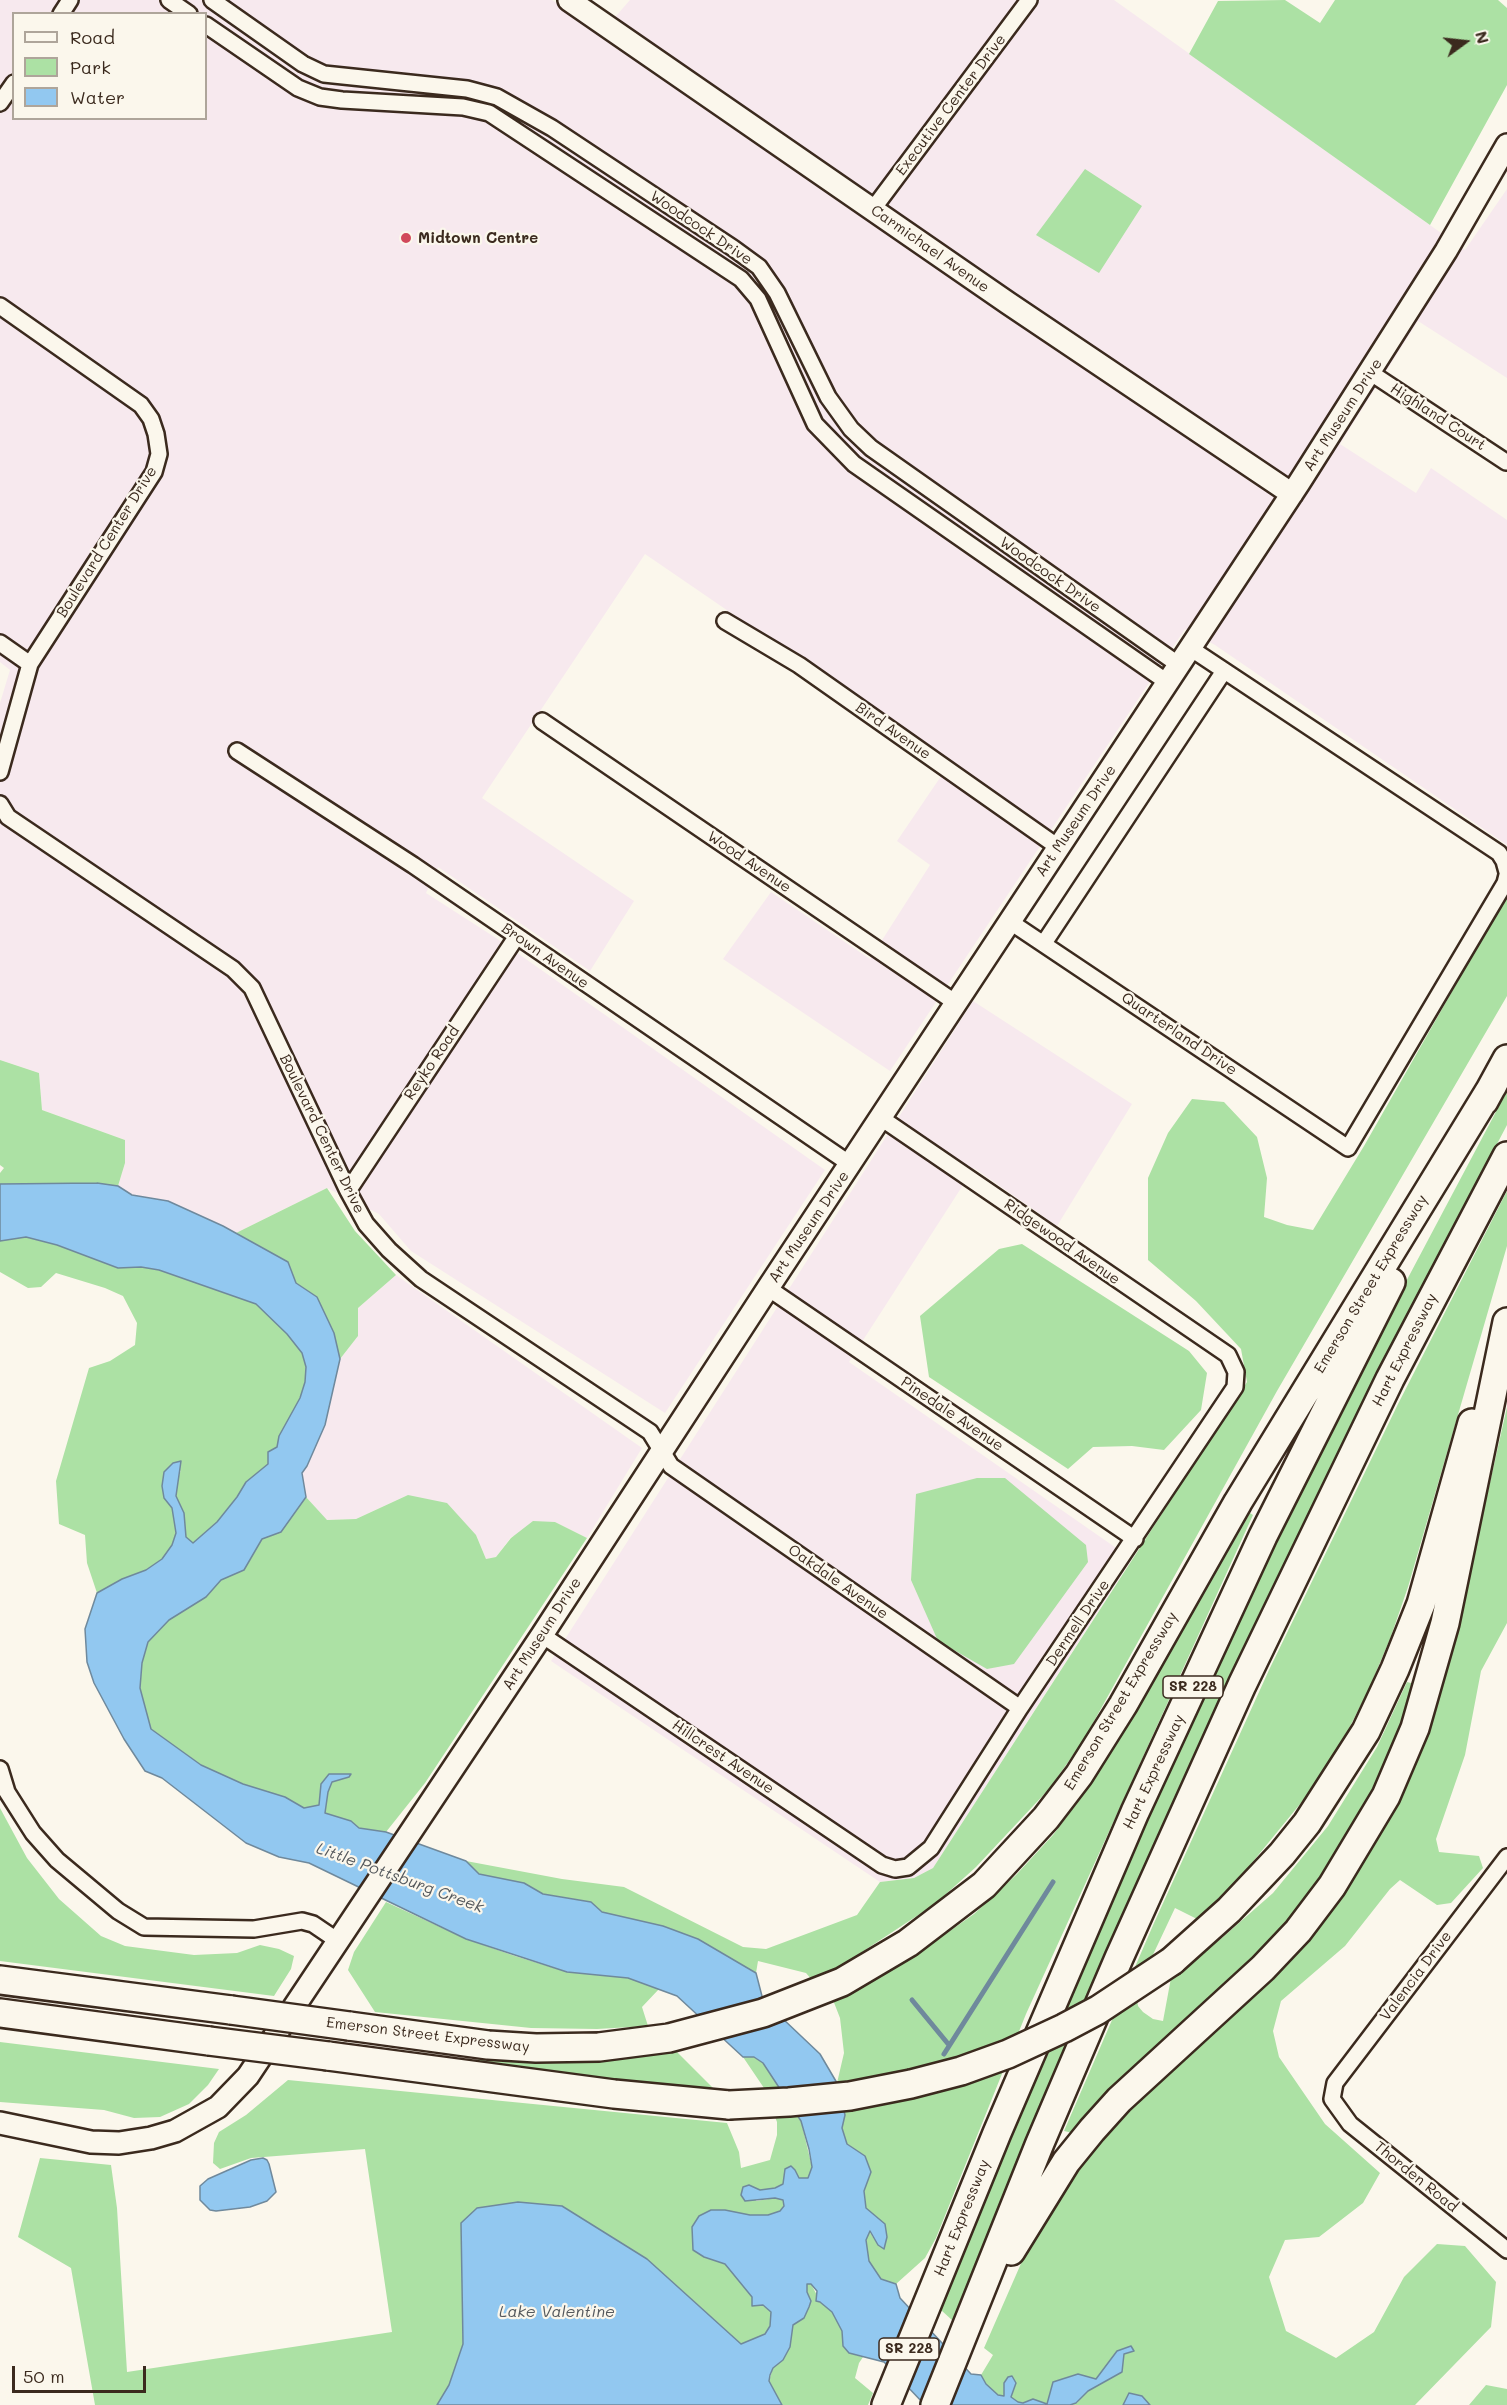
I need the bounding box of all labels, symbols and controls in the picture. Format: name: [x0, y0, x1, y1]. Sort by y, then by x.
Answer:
legend: [12, 12, 207, 120]
north arrow: [1435, 12, 1495, 72]
text: Road: [70, 25, 115, 49]
text: N: [1471, 29, 1495, 46]
street label: Executive Center Drive: [892, 31, 1010, 179]
text: Park: [70, 55, 111, 79]
text: Water: [70, 85, 125, 109]
street label: Woodcock Drive: [646, 187, 756, 269]
street label: Carmichael Avenue: [867, 201, 993, 297]
place label: Midtown Centre: [418, 229, 538, 247]
marker: Midtown Centre: [399, 231, 413, 245]
street label: Art Museum Drive: [1300, 355, 1386, 475]
street label: Highland Court: [1387, 379, 1489, 455]
street label: Boulevard Center Drive: [53, 463, 161, 621]
street label: Woodcock Drive: [996, 533, 1104, 617]
street label: Bird Avenue: [852, 698, 934, 764]
street label: Art Museum Drive: [1032, 762, 1120, 880]
street label: Wood Avenue: [704, 827, 794, 897]
street label: Brown Avenue: [498, 919, 592, 993]
street label: Quarterland Drive: [1118, 989, 1240, 1079]
street label: Reyko Road: [401, 1022, 463, 1104]
street label: Boulevard Center Drive: [276, 1052, 368, 1216]
street label: Art Museum Drive: [765, 1168, 853, 1286]
street label: Emerson Street Expressway: [1311, 1192, 1431, 1376]
street label: Ridgewood Avenue: [1001, 1195, 1123, 1289]
street label: Hart Expressway: [1369, 1290, 1441, 1410]
street label: Pinedale Avenue: [897, 1373, 1007, 1455]
street label: Oakdale Avenue: [785, 1541, 891, 1623]
street label: Art Museum Drive: [499, 1574, 585, 1694]
street label: Dermell Drive: [1042, 1576, 1114, 1670]
street label: Emerson Street Expressway: [1061, 1609, 1181, 1793]
road number: SR 228: [1163, 1676, 1223, 1698]
street label: Hart Expressway: [1120, 1712, 1188, 1832]
street label: Hillcrest Avenue: [669, 1716, 777, 1798]
water label: Little Pottsburg Creek: [314, 1839, 486, 1917]
street label: Valencia Drive: [1376, 1928, 1456, 2024]
street label: Emerson Street Expressway: [325, 2014, 531, 2056]
street label: Thorden Road: [1371, 2138, 1461, 2216]
street label: Hart Expressway: [930, 2157, 994, 2279]
water label: Lake Valentine: [499, 2302, 615, 2322]
road number: SR 228: [879, 2338, 939, 2360]
scale bar: [15, 2354, 148, 2392]
text: 50 m: [23, 2364, 65, 2388]

